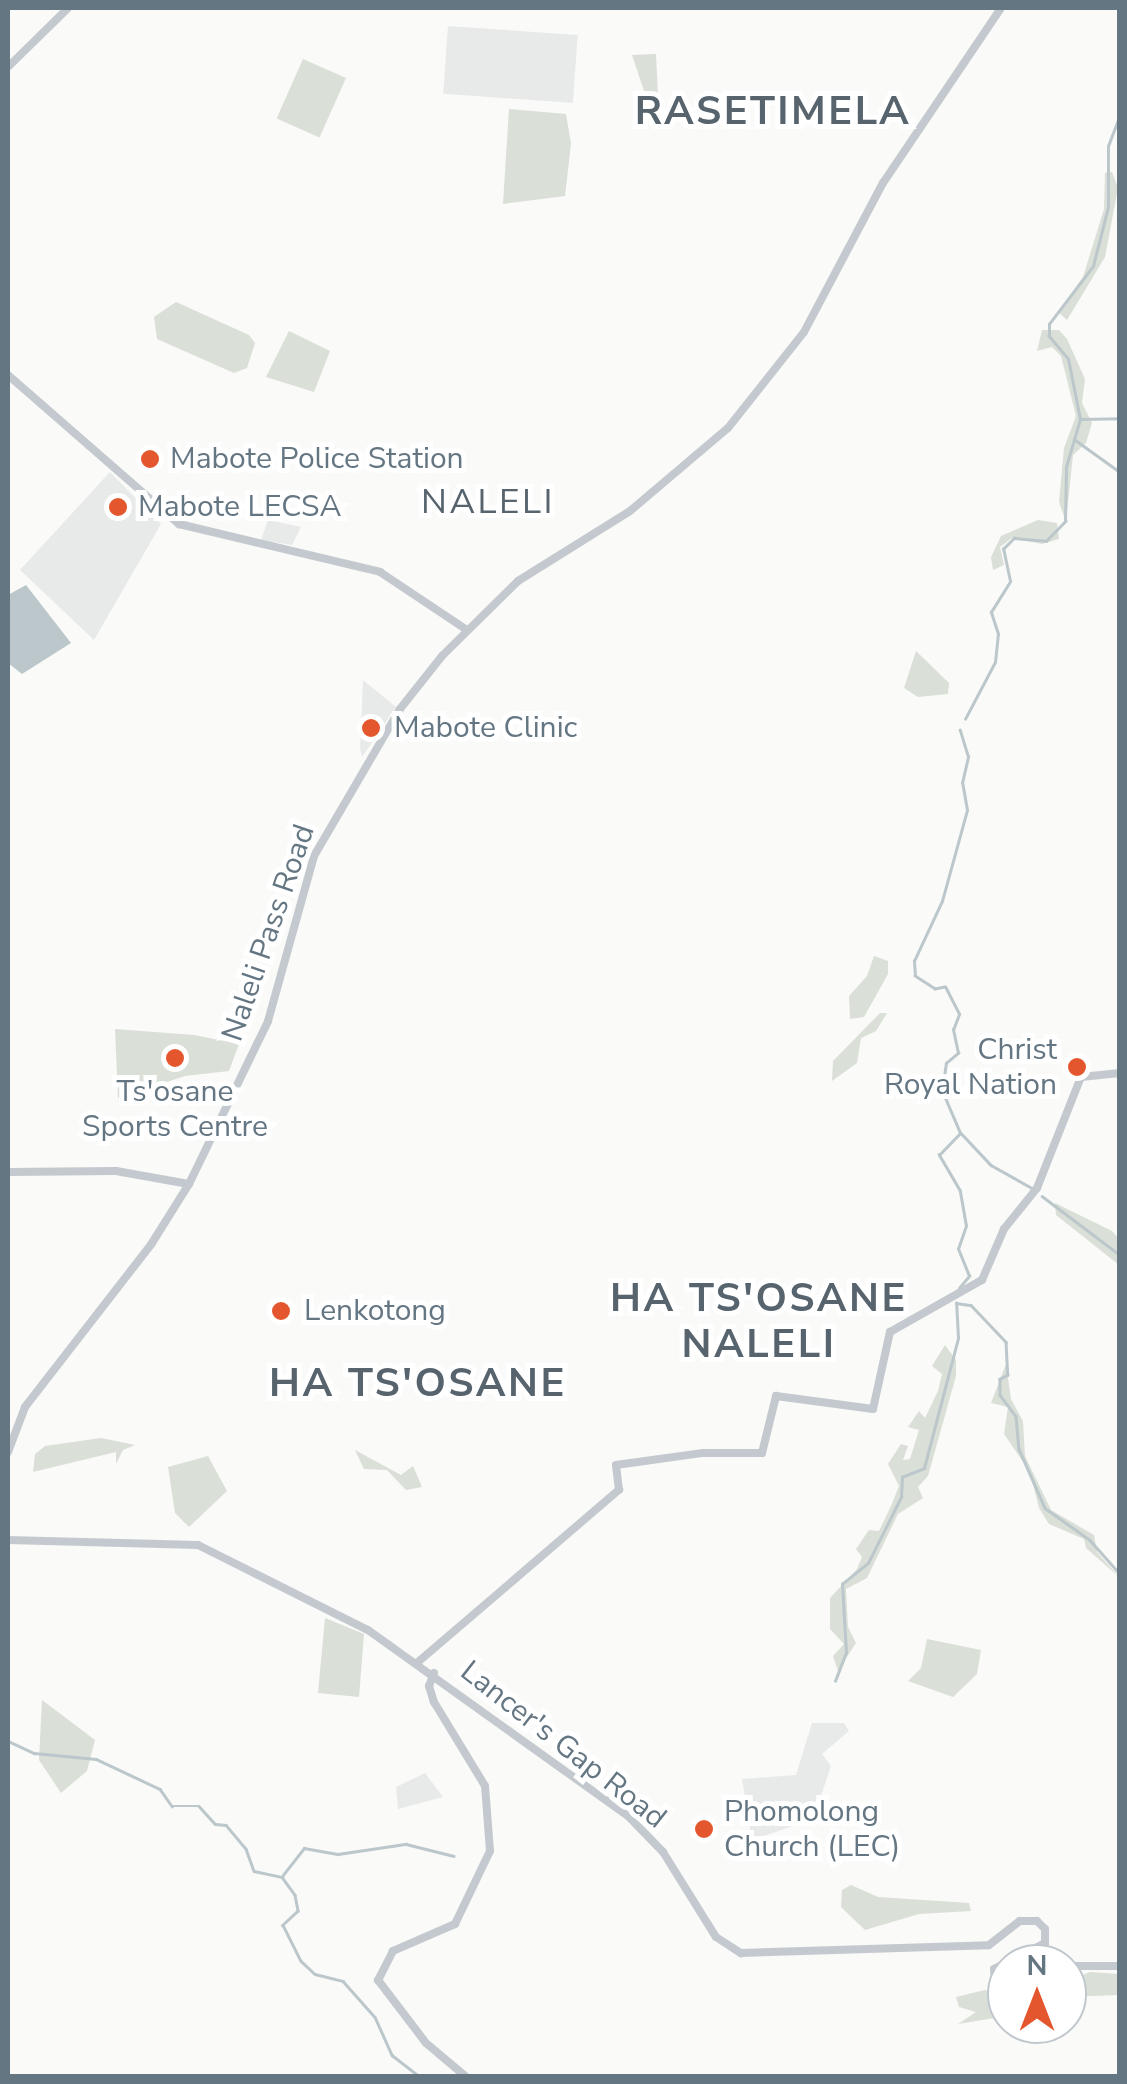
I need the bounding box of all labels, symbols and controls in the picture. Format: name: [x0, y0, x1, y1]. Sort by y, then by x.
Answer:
district label: RASETIMELA: [635, 87, 911, 135]
place label: Mabote Police Station: [170, 441, 464, 477]
marker: Mabote Police Station: [139, 448, 161, 470]
district label: NALELI: [421, 481, 555, 523]
place label: Mabote LECSA: [138, 489, 341, 525]
marker: Mabote LECSA: [107, 496, 129, 518]
place label: Mabote Clinic: [394, 710, 578, 746]
marker: Mabote Clinic: [358, 715, 384, 741]
street label: Naleli Pass Road: [215, 820, 323, 1046]
place label: Christ Royal Nation: [884, 1032, 1057, 1102]
marker: Ts'osane Sports Centre: [164, 1047, 186, 1069]
marker: Christ Royal Nation: [1066, 1056, 1088, 1078]
place label: Ts'osane Sports Centre: [82, 1074, 268, 1144]
district label: HA TS'OSANE NALELI: [610, 1274, 908, 1368]
place label: Lenkotong: [304, 1293, 446, 1329]
marker: Lenkotong: [268, 1298, 294, 1324]
district label: HA TS'OSANE: [269, 1359, 567, 1407]
street label: Lancer's Gap Road: [453, 1654, 673, 1836]
place label: Phomolong Church (LEC): [724, 1794, 900, 1864]
marker: Phomolong Church (LEC): [693, 1818, 715, 1840]
north arrow: [987, 1944, 1087, 2044]
text: N: [1027, 1947, 1047, 1985]

